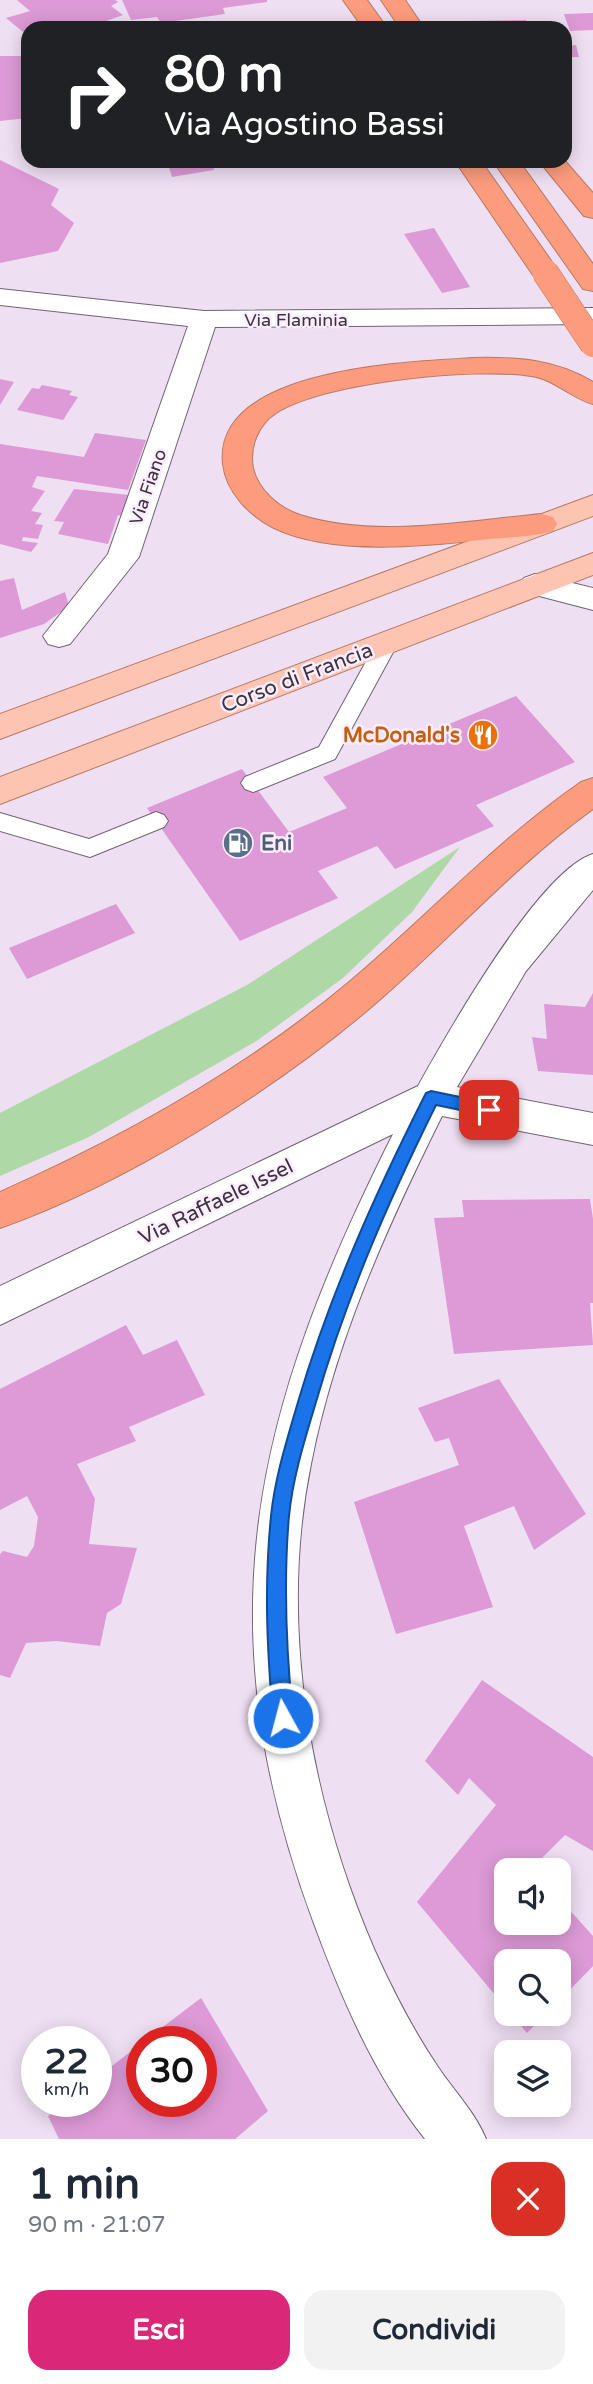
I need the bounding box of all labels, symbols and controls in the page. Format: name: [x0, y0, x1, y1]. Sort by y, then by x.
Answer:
text: 80 m: [164, 46, 283, 105]
icon: right: [49, 49, 140, 140]
text: Via Agostino Bassi: [164, 106, 445, 144]
street label: Via Flaminia: [244, 309, 348, 331]
street label: Via Fiano: [125, 446, 171, 528]
street label: Corso di Francia: [218, 638, 376, 718]
restaurant icon: McDonald's: [466, 718, 500, 752]
place label: McDonald's: [343, 723, 460, 748]
fuel station icon: Eni: [221, 826, 255, 860]
place label: Eni: [261, 831, 292, 856]
pin: [459, 1080, 519, 1140]
icon: arrive: [470, 1091, 508, 1129]
street label: Via Raffaele Issel: [135, 1154, 297, 1250]
position arrow: [246, 1681, 320, 1755]
map controls: [494, 1858, 571, 2117]
button: sound: [494, 1858, 571, 1935]
button: search: [494, 1949, 571, 2026]
speed limit sign: 30: [126, 2026, 217, 2117]
button: layers: [494, 2040, 571, 2117]
text: 22: [45, 2041, 88, 2083]
text: km/h: [44, 2078, 89, 2100]
text: 1 min: [28, 2159, 140, 2210]
button: close: [491, 2162, 565, 2236]
text: 90 m · 21:07: [28, 2211, 166, 2239]
button: Esci: [28, 2290, 290, 2370]
button: Condividi: [304, 2290, 565, 2370]

